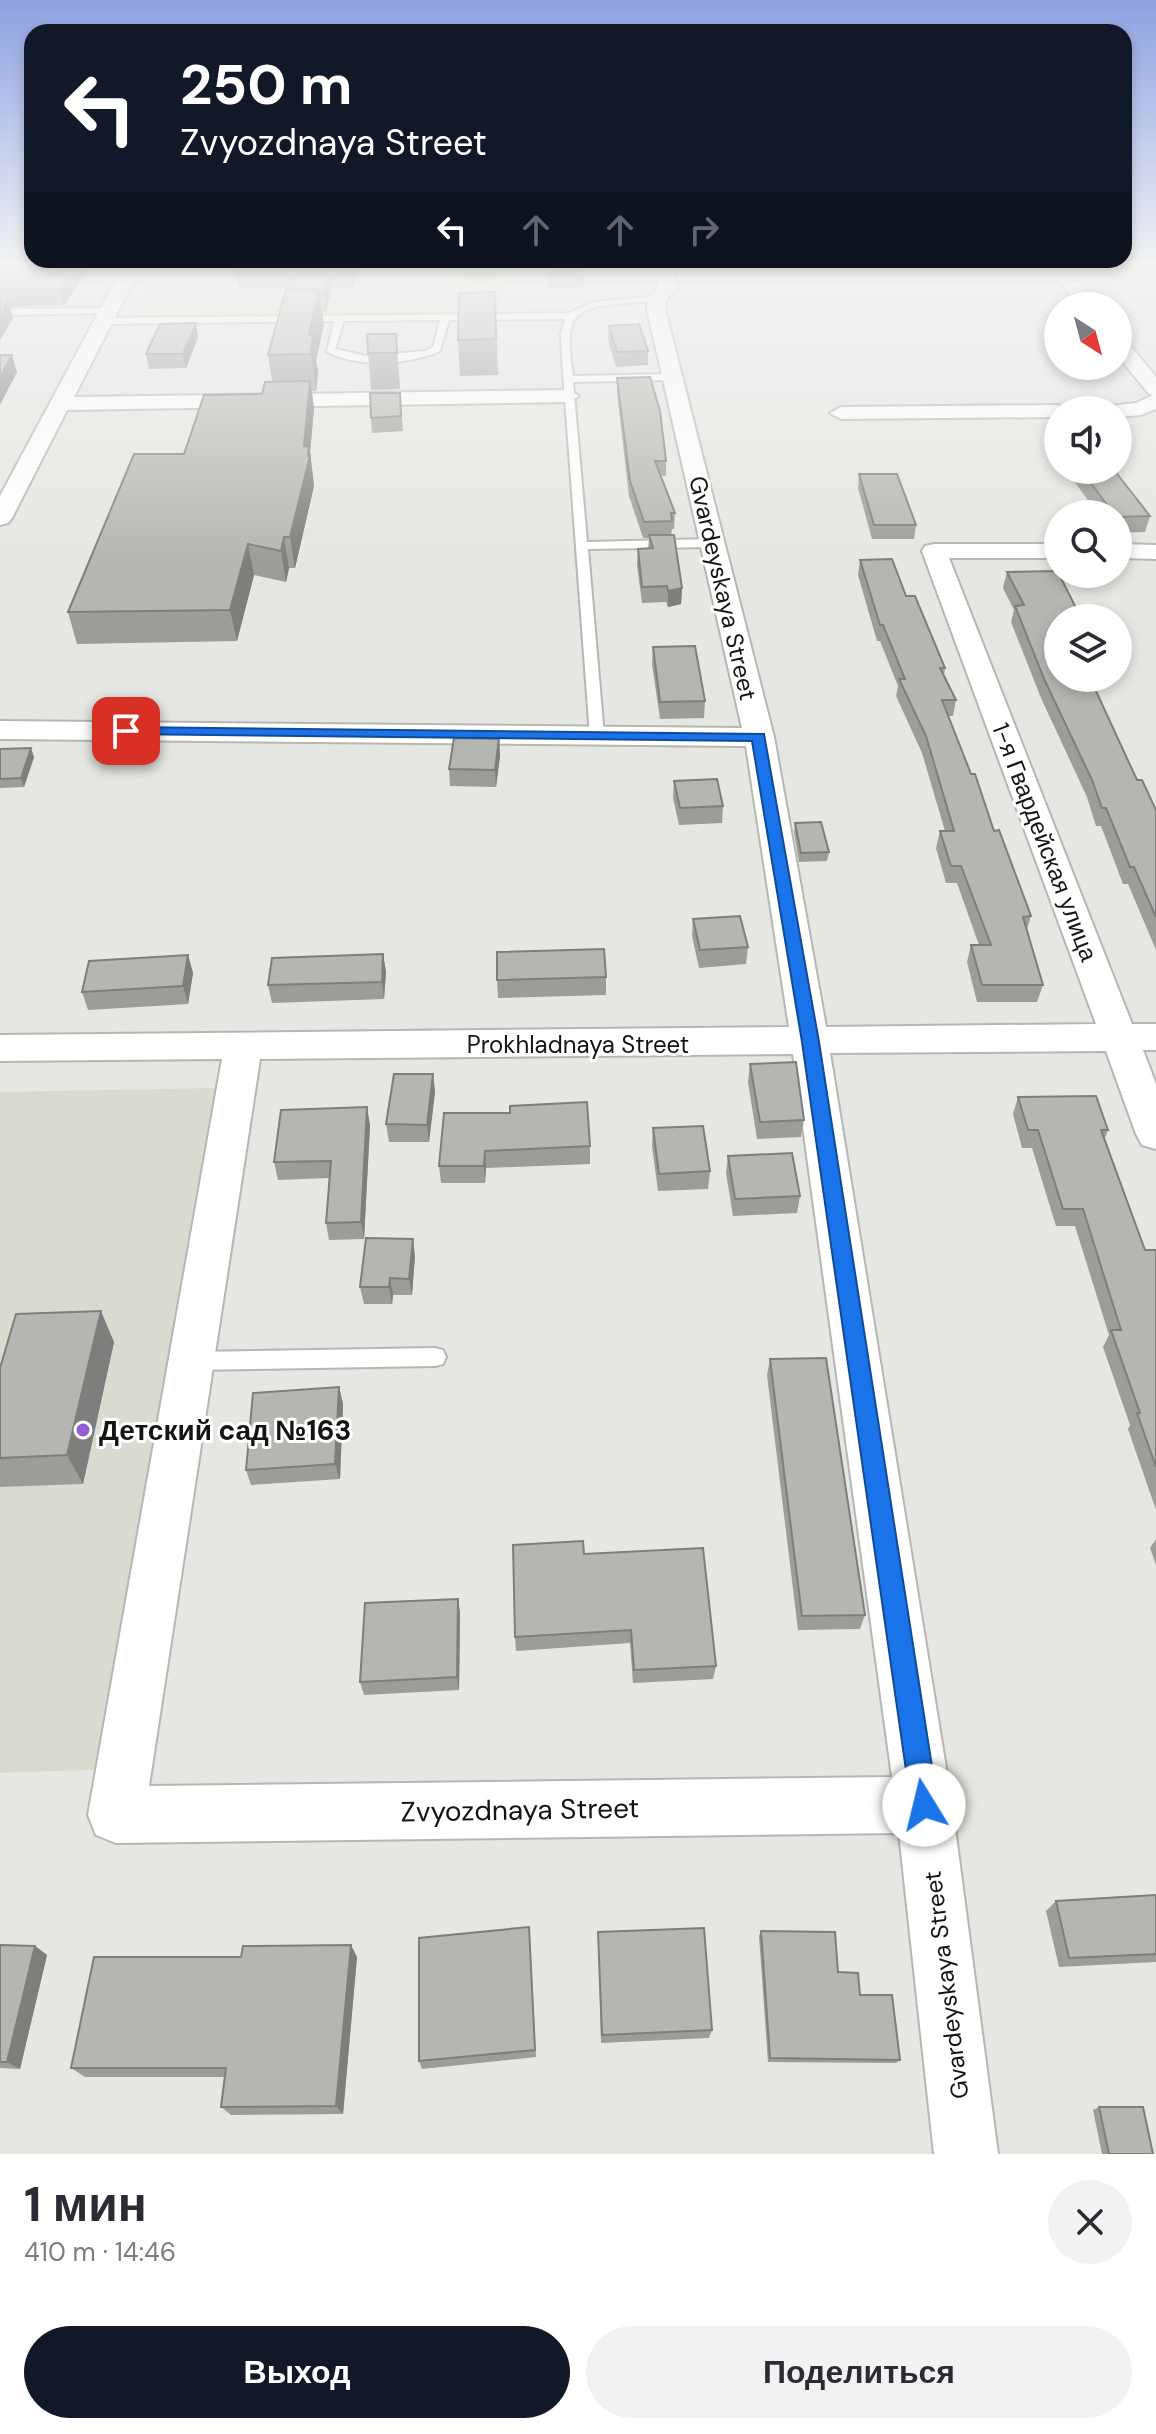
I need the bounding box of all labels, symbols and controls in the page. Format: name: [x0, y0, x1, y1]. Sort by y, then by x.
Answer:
text: 250 m: [180, 48, 352, 121]
icon: left: [48, 56, 152, 160]
text: Zvyozdnaya Street: [180, 119, 487, 166]
icon: left: [430, 208, 474, 252]
icon: ahead: [514, 208, 558, 252]
icon: ahead: [598, 208, 642, 252]
icon: right: [682, 208, 726, 252]
north arrow: [1044, 292, 1132, 380]
map controls: [1044, 292, 1132, 692]
button: sound: [1044, 396, 1132, 484]
street label: Gvardeyskaya Street: [682, 473, 764, 703]
button: search: [1044, 500, 1132, 588]
button: layers: [1044, 604, 1132, 692]
pin: [92, 697, 160, 765]
icon: arrive: [104, 709, 148, 753]
street label: 1-я Гвардейская улица: [985, 719, 1105, 966]
street label: Prokhladnaya Street: [467, 1029, 689, 1060]
place label: Детский cад №163: [99, 1412, 351, 1449]
marker: Детский cад №163: [74, 1421, 92, 1439]
position arrow: [882, 1763, 966, 1847]
street label: Zvyozdnaya Street: [400, 1789, 640, 1831]
street label: Gvardeyskaya Street: [917, 1869, 975, 2101]
text: 1 мин: [24, 2173, 147, 2236]
button: close: [1048, 2180, 1132, 2264]
text: 410 m · 14:46: [24, 2235, 176, 2269]
button: Выход: [24, 2326, 570, 2418]
button: Поделиться: [586, 2326, 1132, 2418]

